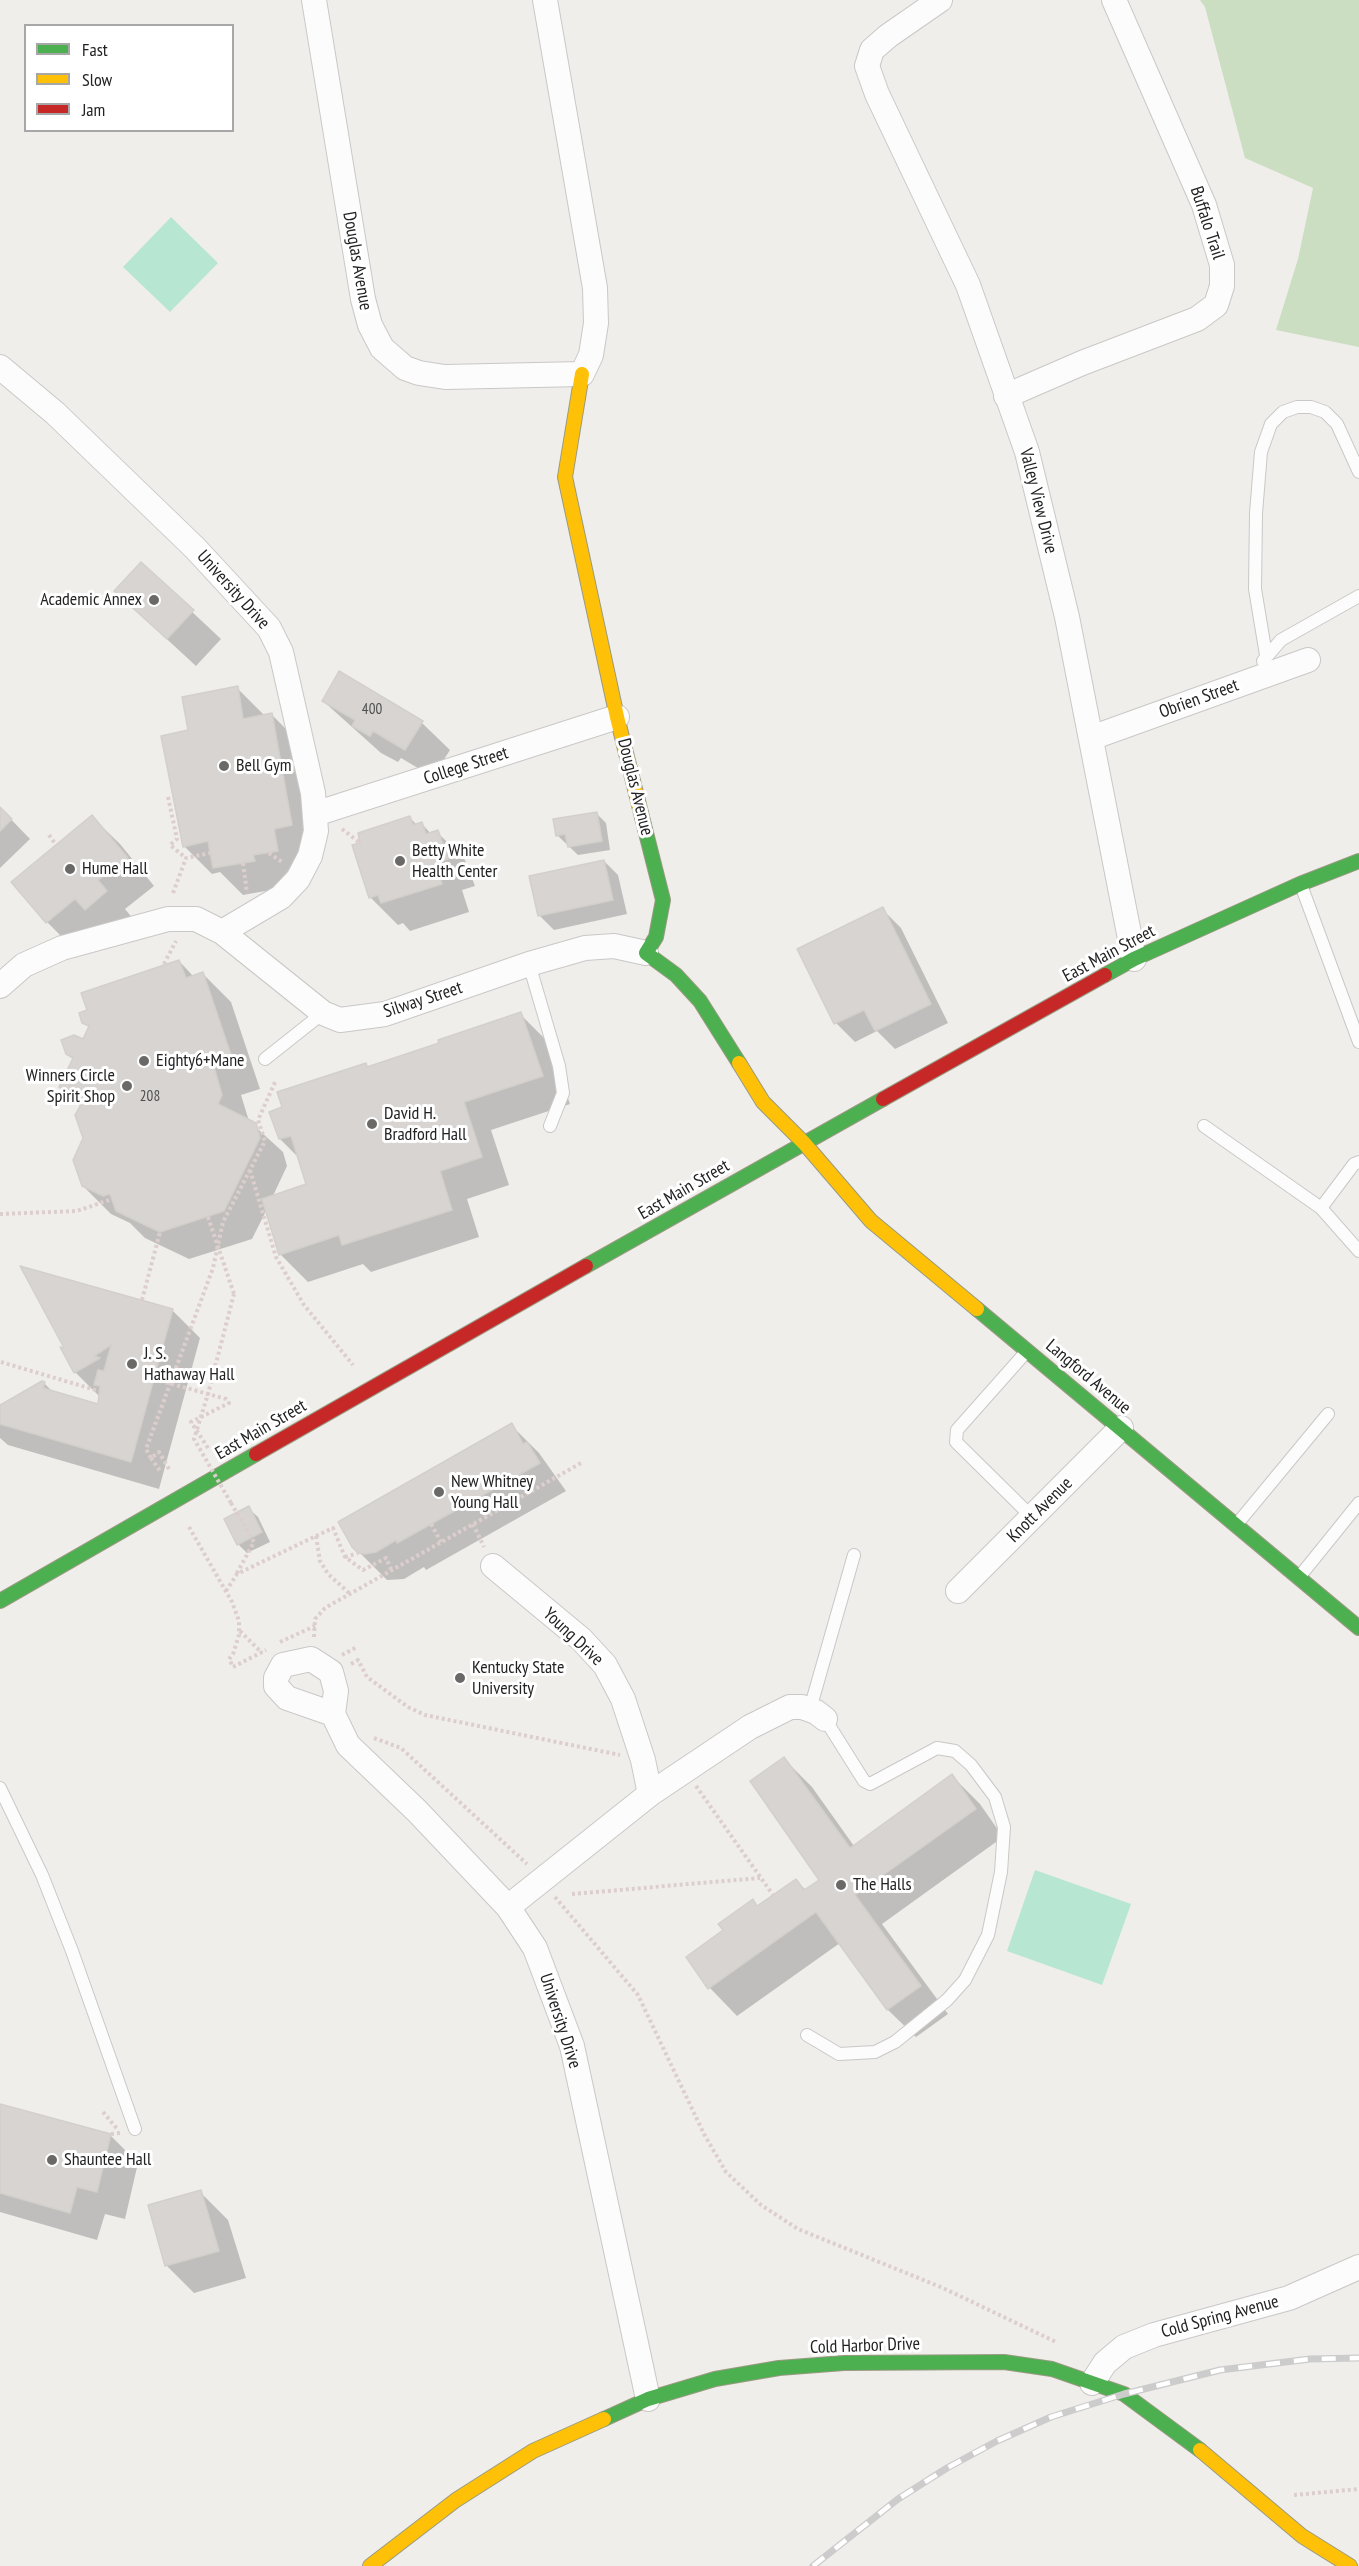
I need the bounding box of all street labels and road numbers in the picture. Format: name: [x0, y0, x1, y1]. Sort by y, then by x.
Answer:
street label: Buffalo Trail: [1185, 184, 1229, 262]
street label: Douglas Avenue: [338, 210, 376, 312]
street label: Valley View Drive: [1015, 446, 1061, 556]
street label: University Drive: [192, 546, 274, 634]
street label: Obrien Street: [1156, 675, 1242, 723]
street label: Douglas Avenue: [612, 736, 658, 838]
street label: College Street: [421, 742, 511, 790]
street label: East Main Street: [1059, 921, 1159, 987]
street label: Silway Street: [381, 977, 465, 1023]
street label: East Main Street: [635, 1155, 733, 1225]
street label: Langford Avenue: [1041, 1335, 1135, 1419]
street label: East Main Street: [212, 1395, 310, 1465]
street label: Knott Avenue: [1003, 1473, 1077, 1547]
street label: Young Drive: [538, 1604, 608, 1670]
street label: University Drive: [534, 1971, 586, 2071]
street label: Cold Spring Avenue: [1159, 2291, 1281, 2343]
street label: Cold Harbor Drive: [810, 2333, 920, 2359]

